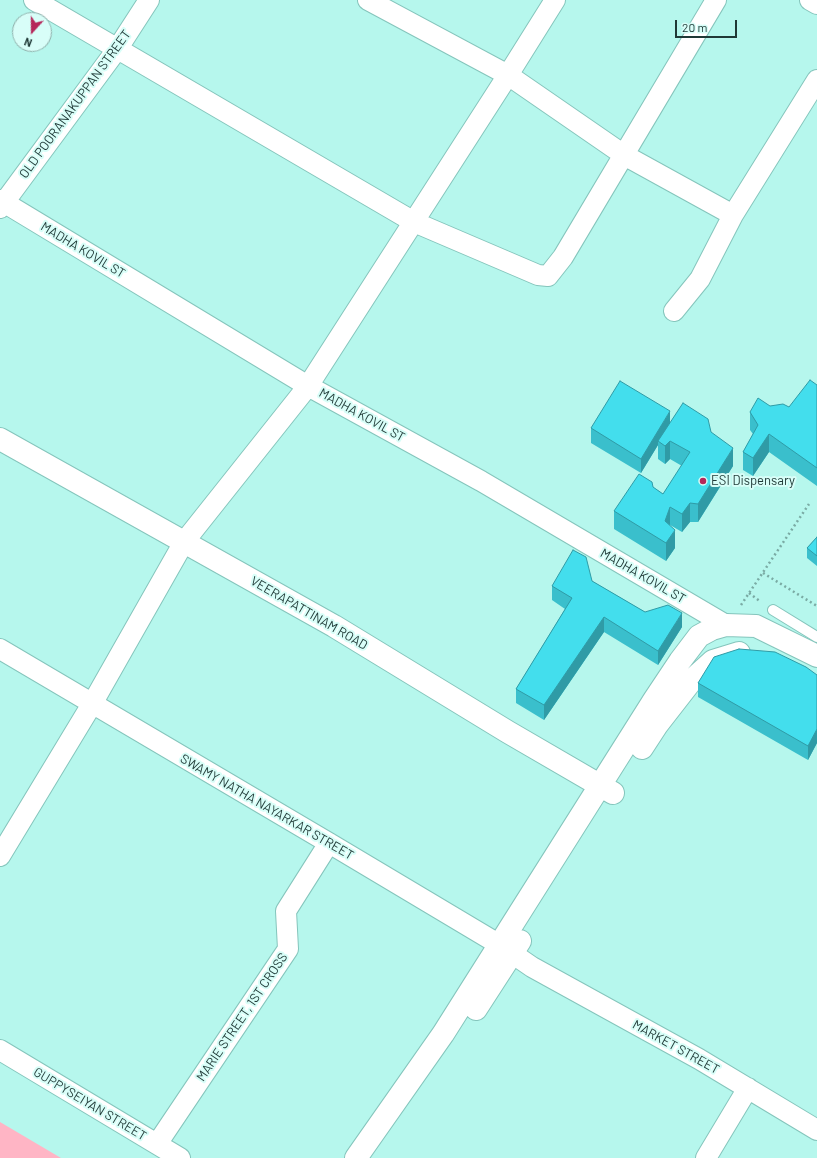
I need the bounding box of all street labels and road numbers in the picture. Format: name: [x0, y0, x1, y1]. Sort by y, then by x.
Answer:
street label: OLD POORANAKUPPAN STREET: [16, 27, 134, 181]
street label: MADHA KOVIL ST: [38, 219, 128, 281]
street label: MADHA KOVIL ST: [316, 385, 408, 445]
street label: MADHA KOVIL ST: [598, 545, 688, 607]
street label: VEERAPATTINAM ROAD: [248, 573, 370, 653]
street label: SWAMY NATHA NAYARKAR STREET: [178, 751, 356, 863]
street label: MARIE STREET, 1ST CROSS: [193, 950, 291, 1084]
street label: MARKET STREET: [630, 1017, 722, 1077]
street label: GUPPYSEIYAN STREET: [31, 1064, 149, 1144]

